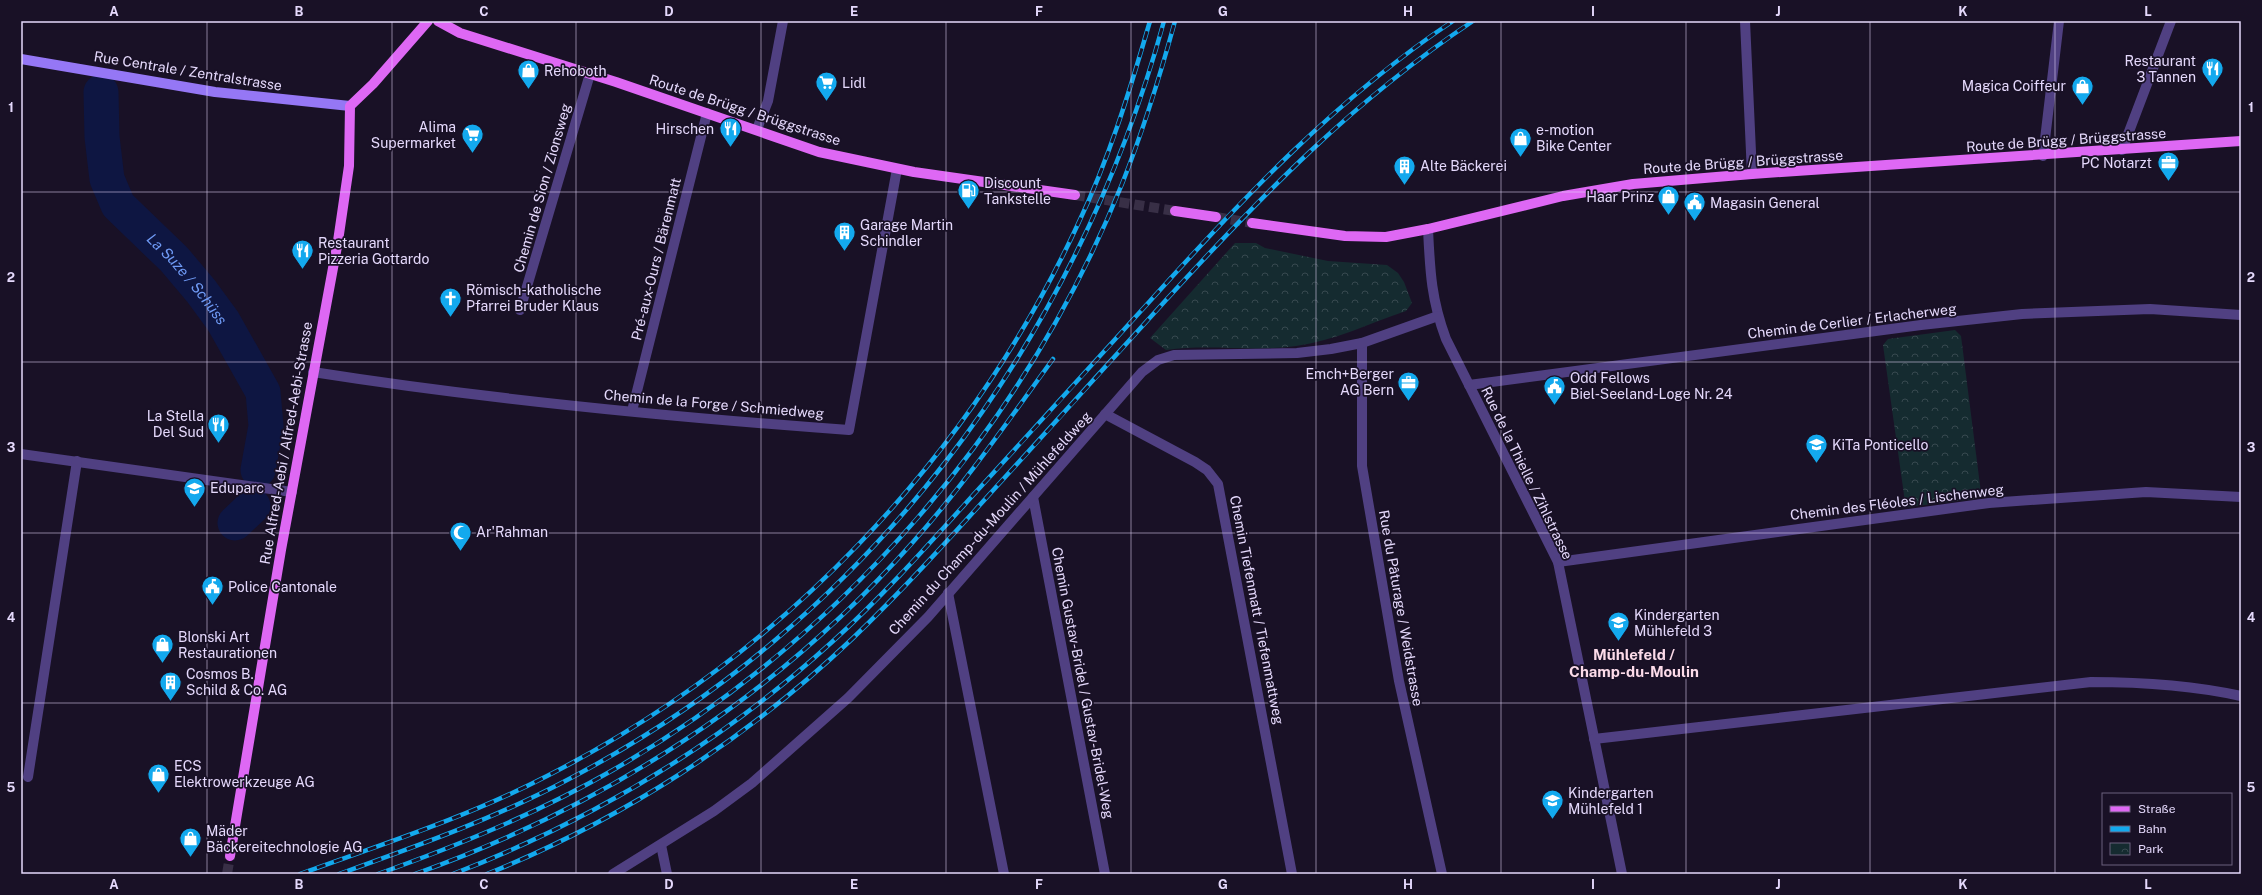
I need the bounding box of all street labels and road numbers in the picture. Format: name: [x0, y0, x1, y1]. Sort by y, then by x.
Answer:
street label: Rue Centrale / Zentralstrasse: [93, 48, 283, 94]
street label: Route de Brügg / Brüggstrasse: [647, 71, 843, 149]
street label: Chemin de Sion / Zionsweg: [510, 101, 574, 274]
street label: Route de Brügg / Brüggstrasse: [1965, 125, 2167, 155]
street label: Route de Brügg / Brüggstrasse: [1642, 147, 1844, 177]
street label: Pré-aux-Ours / Bärenmatt: [628, 176, 684, 342]
street label: Chemin de Cerlier / Erlacherweg: [1747, 300, 1958, 342]
street label: Rue Alfred-Aebi / Alfred-Aebi-Strasse: [257, 320, 315, 565]
street label: Rue de la Thielle / Zihlstrasse: [1478, 384, 1576, 562]
street label: Chemin de la Forge / Schmiedweg: [603, 386, 825, 422]
street label: Chemin du Champ-du-Moulin / Mühlefeldweg: [885, 408, 1095, 638]
street label: Chemin des Fléoles / Lischenweg: [1789, 481, 2005, 523]
street label: Chemin Tiefenmatt / Tiefenmattweg: [1227, 494, 1287, 726]
street label: Rue du Pâturage / Weidstrasse: [1376, 509, 1426, 707]
street label: Chemin Gustav-Bridel / Gustav-Bridel-Weg: [1049, 546, 1117, 820]

